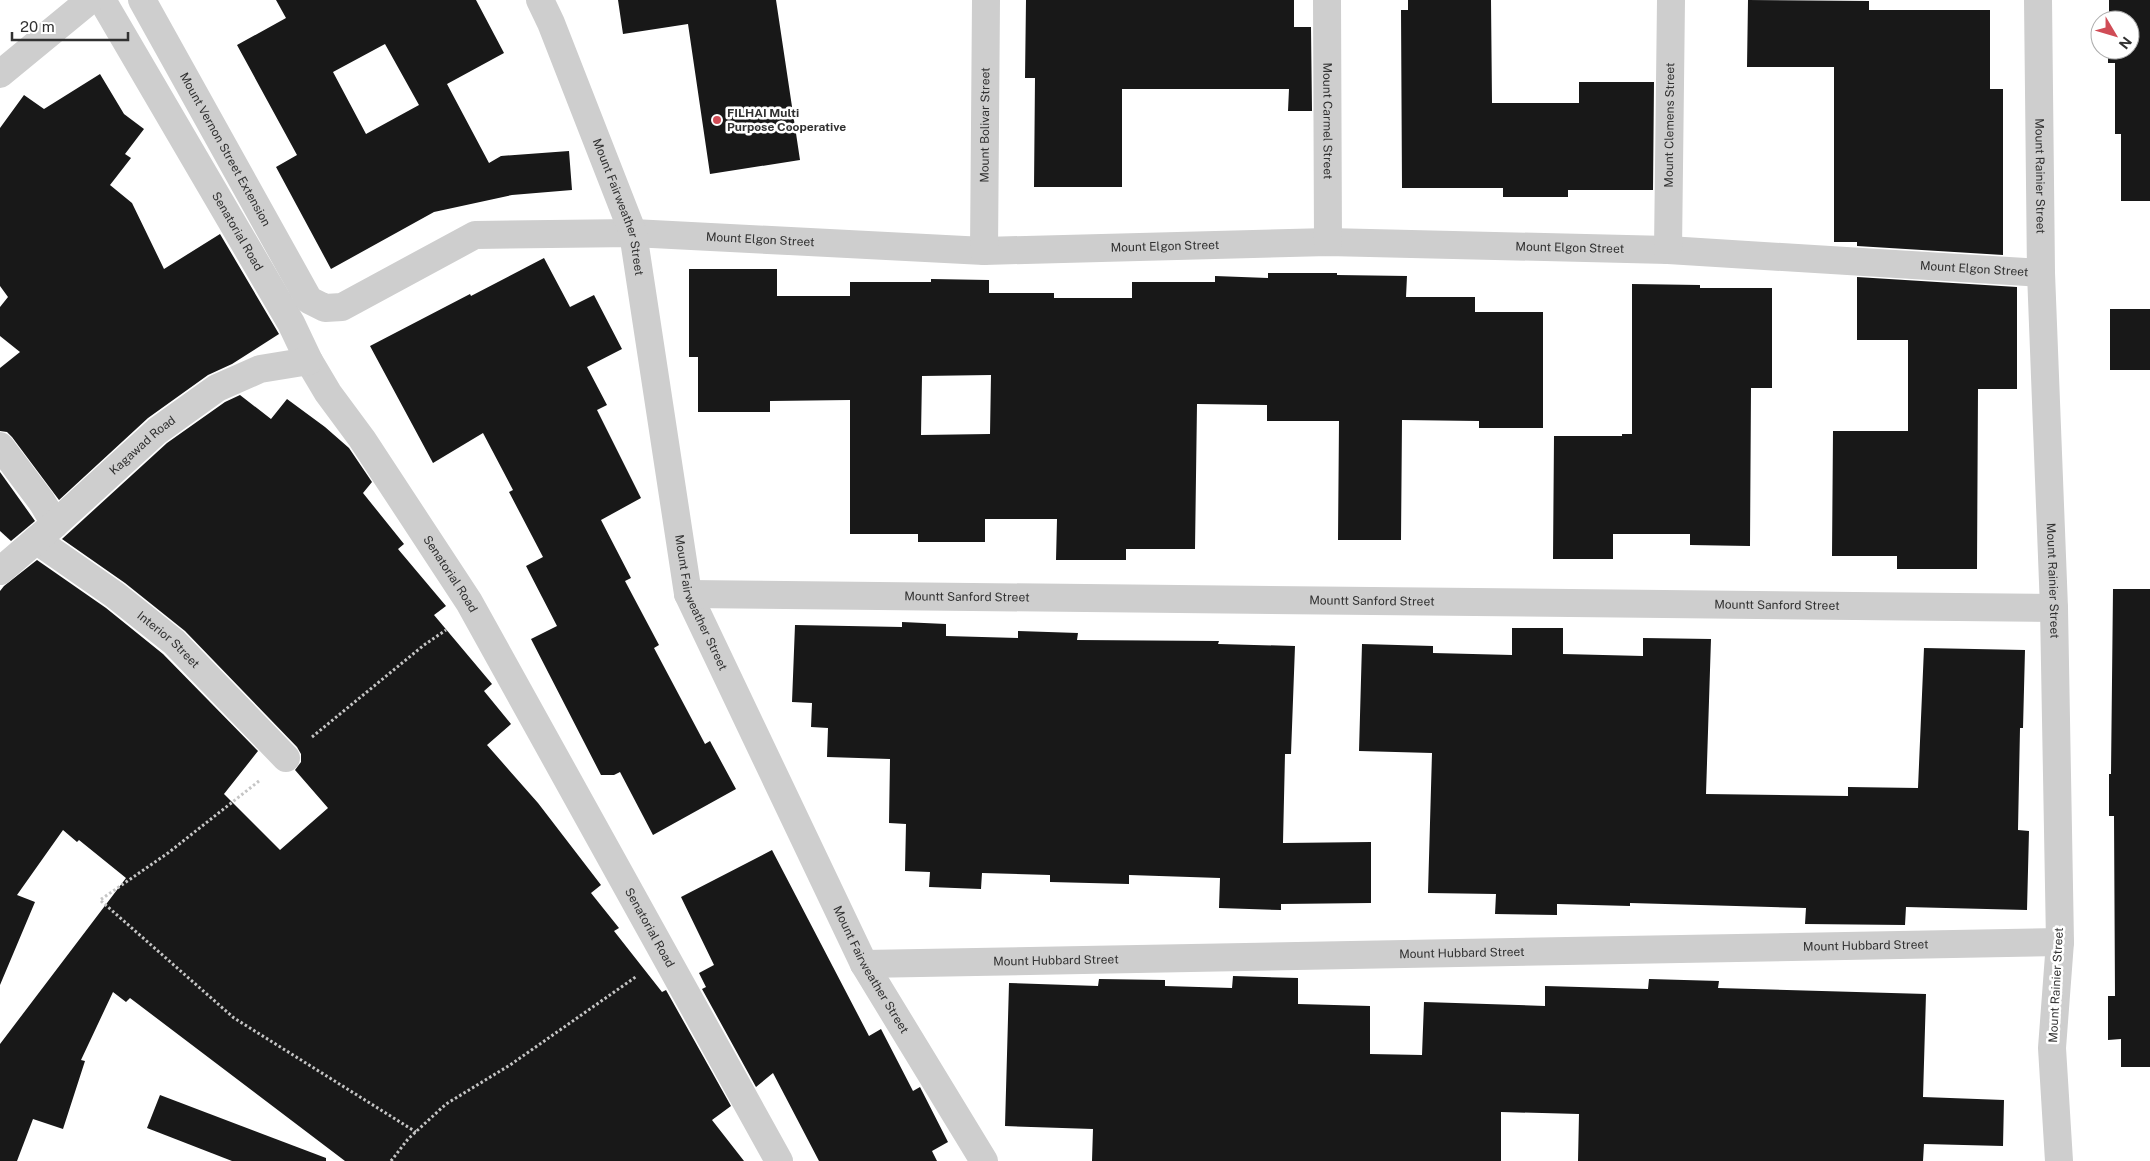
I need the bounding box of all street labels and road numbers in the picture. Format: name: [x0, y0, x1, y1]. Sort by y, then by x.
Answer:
street label: Mount Carmel Street: [1320, 62, 1335, 180]
street label: Mount Clemens Street: [1662, 62, 1677, 188]
street label: Mount Bolivar Street: [978, 67, 992, 183]
street label: Mount Vernon Street Extension: [177, 70, 274, 229]
street label: Mount Rainier Street: [2032, 118, 2048, 234]
street label: Mount Fairweather Street: [590, 137, 646, 277]
street label: Senatorial Road: [209, 189, 266, 273]
street label: Mount Elgon Street: [706, 230, 815, 249]
street label: Mount Elgon Street: [1110, 238, 1220, 255]
street label: Mount Elgon Street: [1515, 239, 1625, 256]
street label: Mount Elgon Street: [1920, 259, 2029, 279]
street label: Kagawad Road: [107, 413, 178, 478]
street label: Mount Rainier Street: [2044, 523, 2062, 639]
street label: Senatorial Road: [420, 533, 480, 615]
street label: Mount Fairweather Street: [672, 534, 730, 673]
street label: Mountt Sanford Street: [904, 589, 1030, 605]
street label: Mountt Sanford Street: [1309, 593, 1435, 609]
street label: Mountt Sanford Street: [1714, 598, 1840, 613]
street label: Interior Street: [134, 608, 203, 671]
street label: Senatorial Road: [622, 885, 677, 970]
street label: Mount Fairweather Street: [830, 903, 912, 1036]
street label: Mount Rainier Street: [2046, 927, 2066, 1043]
street label: Mount Hubbard Street: [1803, 937, 1929, 954]
street label: Mount Hubbard Street: [1399, 945, 1525, 961]
street label: Mount Hubbard Street: [993, 952, 1119, 969]

